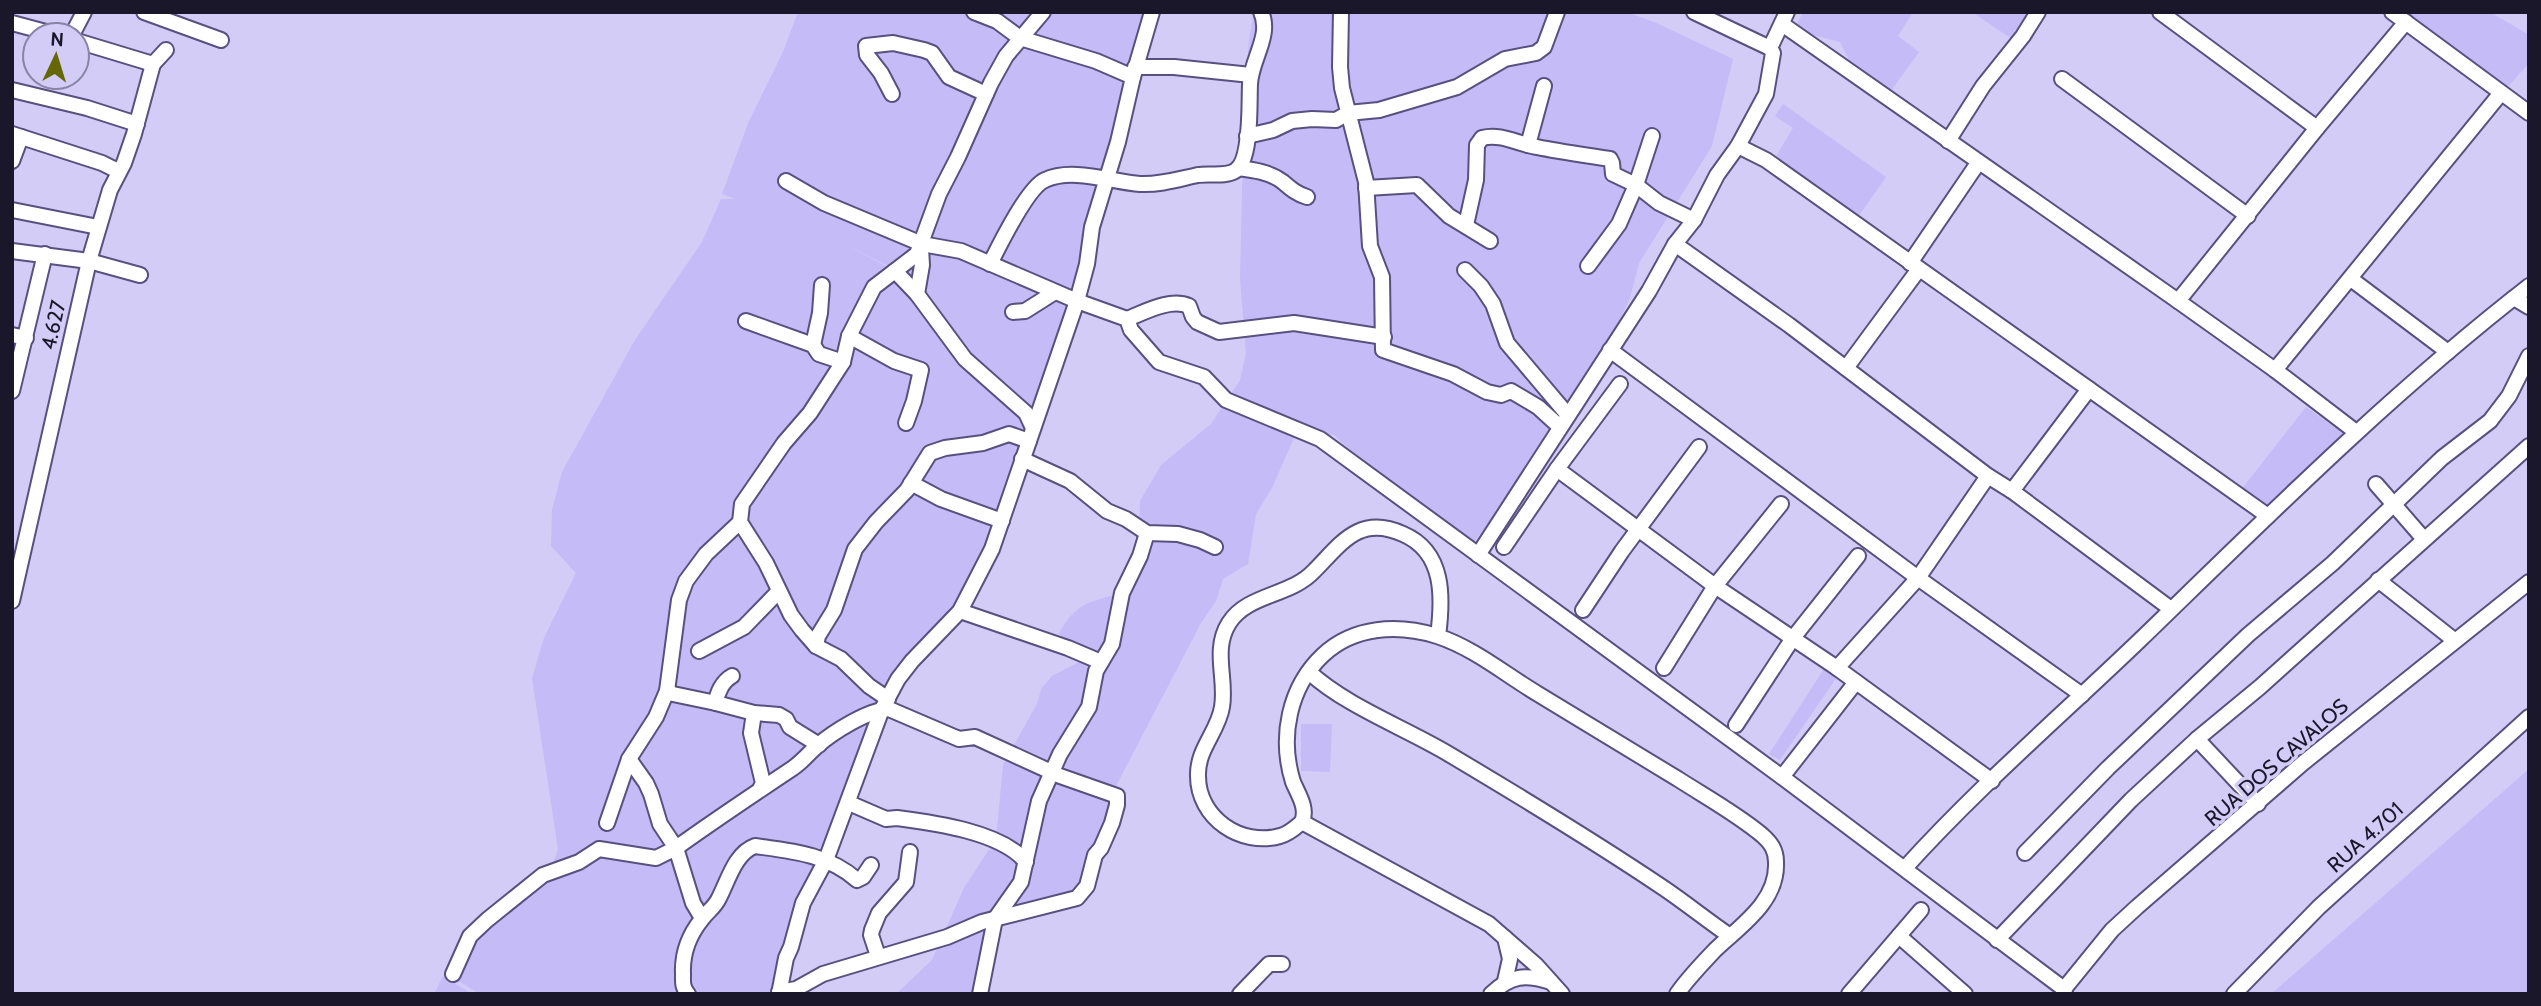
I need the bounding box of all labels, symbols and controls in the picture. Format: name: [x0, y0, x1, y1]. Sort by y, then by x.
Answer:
north arrow: [21, 21, 91, 91]
text: N: [50, 28, 65, 51]
street label: 4.627: [35, 298, 71, 352]
street label: RUA DOS CAVALOS: [2199, 693, 2353, 831]
street label: RUA 4.701: [2322, 797, 2408, 877]

